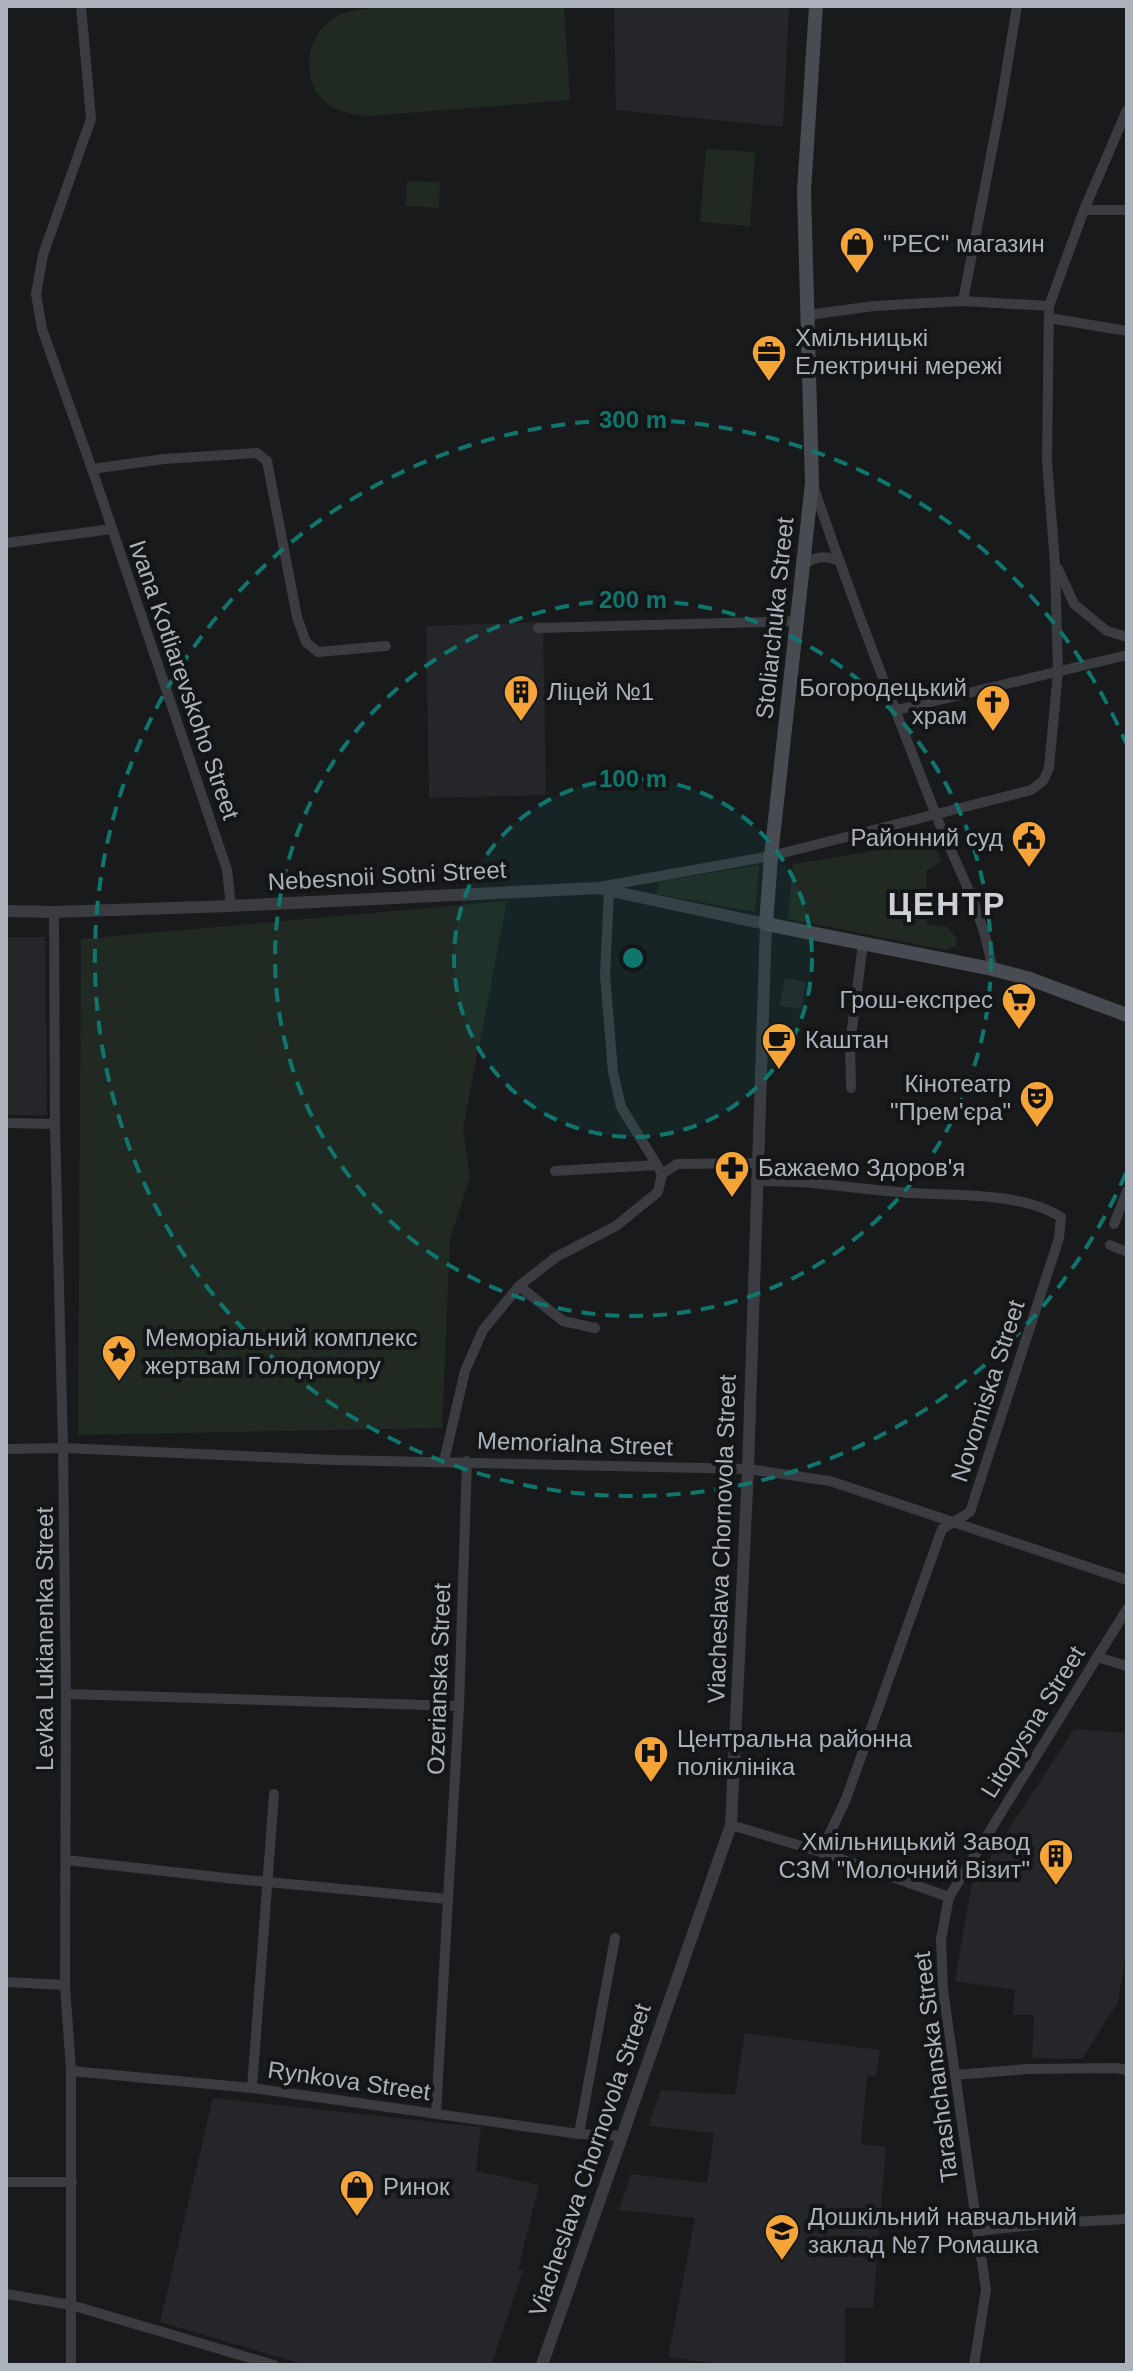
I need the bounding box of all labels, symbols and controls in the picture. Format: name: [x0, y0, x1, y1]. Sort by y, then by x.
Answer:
shop icon: "РЕС" магазин: [838, 225, 876, 275]
place label: "РЕС" магазин: [883, 230, 1045, 257]
place label: Хмільницькі Електричні мережі: [795, 324, 1002, 379]
office icon: Хмільницькі Електричні мережі: [750, 333, 788, 383]
text: 300 m: [599, 406, 667, 433]
street label: Stoliarchuka Street: [750, 515, 799, 720]
street label: Ivana Kotliarevskoho Street: [124, 537, 245, 823]
text: 200 m: [599, 586, 667, 613]
building icon: Ліцей №1: [502, 673, 540, 723]
place label: Богородецький храм: [799, 674, 967, 729]
place label: Ліцей №1: [547, 678, 654, 705]
church icon: Богородецький храм: [974, 683, 1012, 733]
text: 100 m: [599, 765, 667, 792]
public building icon: Районний суд: [1010, 819, 1048, 869]
place label: Районний суд: [850, 824, 1003, 851]
street label: Nebesnoii Sotni Street: [267, 856, 507, 895]
district label: ЦЕНТР: [888, 886, 1006, 922]
centre of rings: [619, 944, 647, 972]
supermarket icon: Грош-експрес: [1000, 981, 1038, 1031]
place label: Грош-експрес: [840, 986, 993, 1013]
cafe icon: Каштан: [760, 1021, 798, 1071]
place label: Каштан: [805, 1026, 889, 1053]
place label: Кінотеатр "Прем'єра": [890, 1070, 1011, 1125]
theatre icon: Кінотеатр "Прем'єра": [1018, 1079, 1056, 1129]
pharmacy icon: Бажаемо Здоров'я: [713, 1149, 751, 1199]
place label: Бажаемо Здоров'я: [758, 1154, 965, 1181]
street label: Novomiska Street: [945, 1296, 1030, 1485]
place label: Меморіальний комплекс жертвам Голодомору: [145, 1324, 417, 1379]
place icon: Меморіальний комплекс жертвам Голодомору: [100, 1333, 138, 1383]
street label: Viacheslava Chornovola Street: [702, 1374, 741, 1704]
street label: Memorialna Street: [477, 1427, 674, 1460]
street label: Levka Lukianenka Street: [31, 1507, 58, 1771]
street label: Ozerianska Street: [422, 1582, 455, 1775]
street label: Litopysna Street: [975, 1641, 1090, 1802]
place label: Центральна районна поліклініка: [677, 1725, 913, 1780]
hospital icon: Центральна районна поліклініка: [632, 1734, 670, 1784]
place label: Хмільницький Завод СЗМ "Молочний Візит": [779, 1828, 1030, 1883]
building icon: Хмільницький Завод СЗМ "Молочний Візит": [1037, 1837, 1075, 1887]
street label: Tarashchanska Street: [908, 1950, 963, 2184]
street label: Viacheslava Chornovola Street: [523, 2000, 656, 2320]
street label: Rynkova Street: [266, 2056, 433, 2105]
shop icon: Ринок: [338, 2168, 376, 2218]
place label: Ринок: [383, 2173, 450, 2200]
place label: Дошкільний навчальний заклад №7 Ромашка: [808, 2203, 1077, 2258]
school or university icon: Дошкільний навчальний заклад №7 Ромашка: [763, 2212, 801, 2262]

